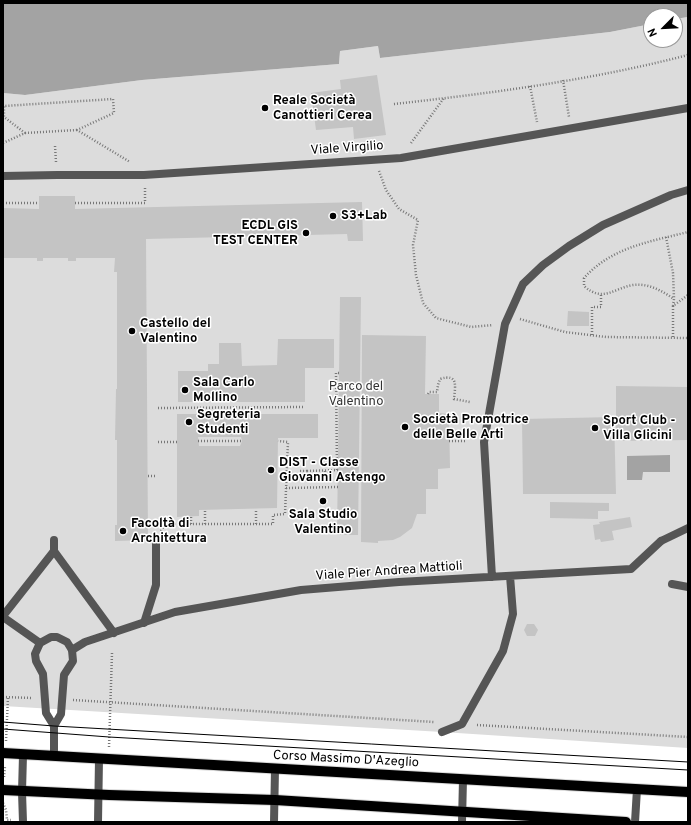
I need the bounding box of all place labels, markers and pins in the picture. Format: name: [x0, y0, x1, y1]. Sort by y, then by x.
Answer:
place label: Reale Società Canottieri Cerea: [273, 93, 372, 124]
marker: Reale Società Canottieri Cerea: [260, 103, 270, 113]
place label: S3+Lab: [341, 208, 387, 224]
marker: S3+Lab: [328, 211, 338, 221]
place label: ECDL GIS TEST CENTER: [213, 218, 298, 249]
marker: ECDL GIS TEST CENTER: [301, 228, 311, 238]
place label: Castello del Valentino: [140, 316, 211, 347]
marker: Castello del Valentino: [127, 326, 137, 336]
place label: Sala Carlo Mollino: [193, 375, 255, 406]
marker: Sala Carlo Mollino: [180, 385, 190, 395]
place label: Segreteria Studenti: [197, 407, 261, 438]
place label: Società Promotrice delle Belle Arti: [413, 412, 529, 443]
place label: Sport Club - Villa Glicini: [603, 413, 676, 444]
marker: Segreteria Studenti: [184, 417, 194, 427]
marker: Società Promotrice delle Belle Arti: [400, 422, 410, 432]
marker: Sport Club - Villa Glicini: [590, 423, 600, 433]
place label: DIST - Classe Giovanni Astengo: [279, 455, 386, 486]
marker: DIST - Classe Giovanni Astengo: [266, 465, 276, 475]
marker: Sala Studio Valentino: [318, 496, 328, 506]
place label: Sala Studio Valentino: [289, 507, 357, 538]
place label: Facoltà di Architettura: [131, 516, 207, 547]
marker: Facoltà di Architettura: [118, 526, 128, 536]

